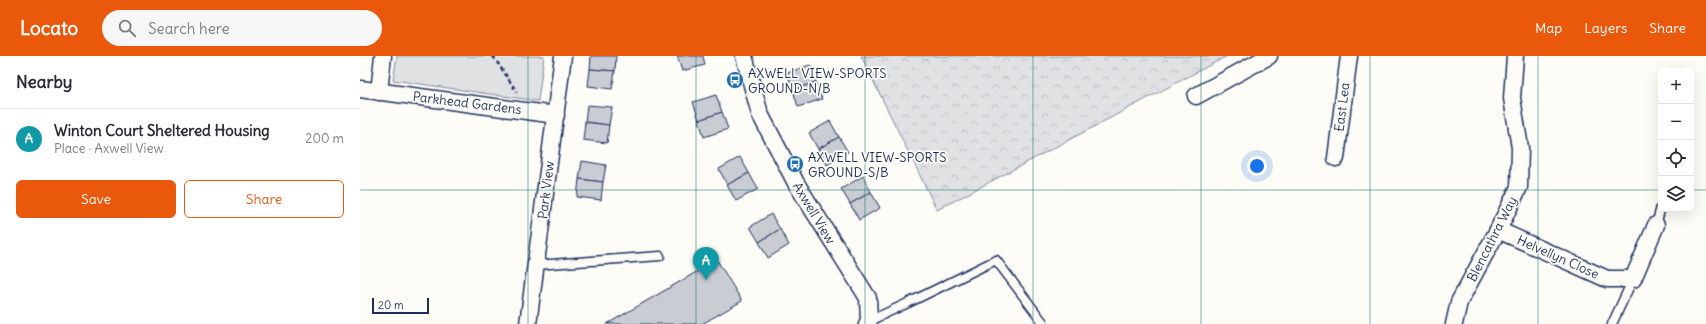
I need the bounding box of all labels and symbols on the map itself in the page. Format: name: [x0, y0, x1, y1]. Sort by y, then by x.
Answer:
place label: AXWELL VIEW-SPORTS GROUND-N/B: [748, 65, 886, 97]
bus stop icon: AXWELL VIEW-SPORTS GROUND-N/B: [725, 70, 745, 90]
street label: East Lea: [1331, 81, 1353, 133]
street label: Parkhead Gardens: [412, 88, 522, 118]
place label: AXWELL VIEW-SPORTS GROUND-S/B: [808, 149, 946, 181]
bus stop icon: AXWELL VIEW-SPORTS GROUND-S/B: [785, 154, 805, 174]
your location: [1247, 156, 1267, 176]
street label: Park View: [534, 160, 558, 220]
street label: Axwell View: [789, 179, 839, 247]
street label: Blencathra Way: [1463, 193, 1521, 285]
street label: Helvellyn Close: [1514, 231, 1602, 283]
pin: A: [693, 247, 719, 280]
scale bar: [372, 296, 429, 315]

